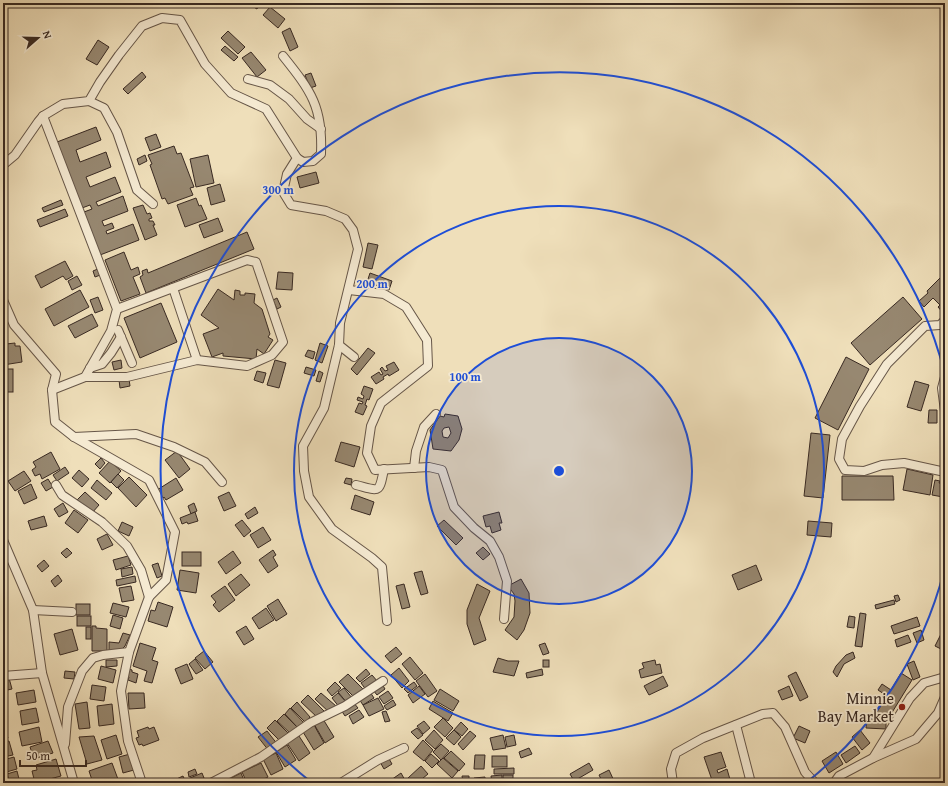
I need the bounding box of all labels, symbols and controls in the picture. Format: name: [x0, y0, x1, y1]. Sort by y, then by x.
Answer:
north arrow: [18, 18, 58, 58]
text: N: [39, 28, 56, 41]
text: 300 m: [262, 181, 295, 198]
text: 200 m: [356, 275, 389, 292]
text: 100 m: [449, 368, 482, 385]
centre of rings: [552, 464, 566, 478]
place label: Minnie Bay Market: [818, 686, 894, 728]
marker: Minnie Bay Market: [897, 702, 907, 712]
scale bar: [20, 742, 86, 768]
text: 50 m: [26, 747, 50, 764]

